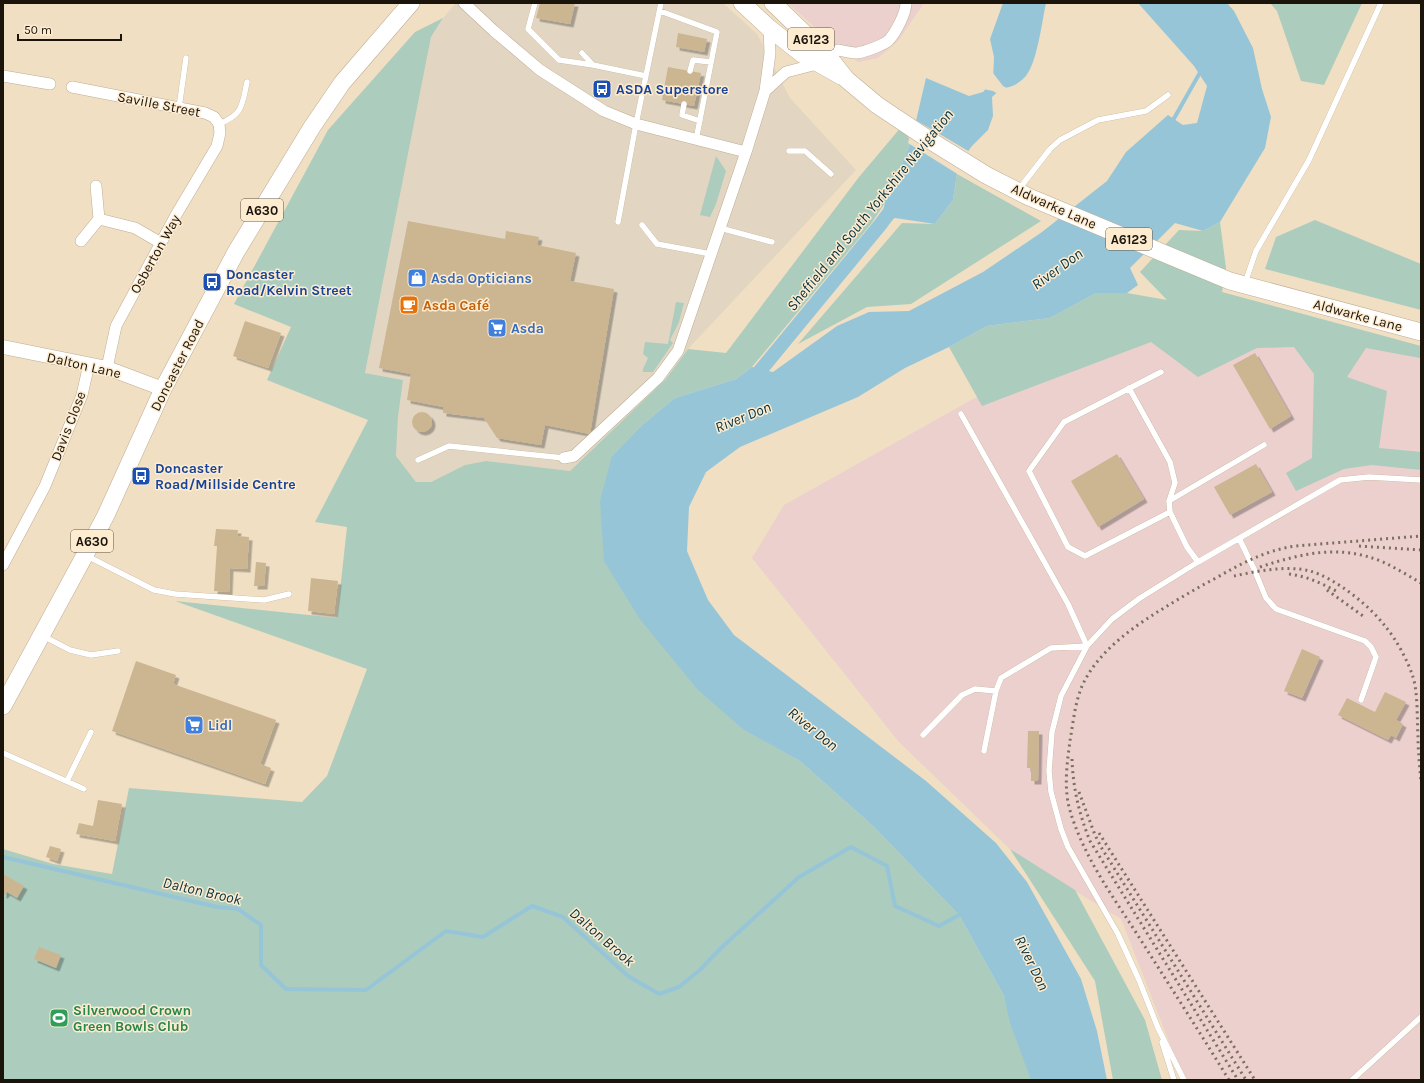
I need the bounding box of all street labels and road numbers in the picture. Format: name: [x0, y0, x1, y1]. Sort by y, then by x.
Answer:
road number: A6123: [788, 28, 834, 50]
street label: Saville Street: [116, 88, 202, 121]
street label: Aldwarke Lane: [1009, 180, 1099, 233]
road number: A630: [241, 199, 283, 221]
street label: Osberton Way: [127, 211, 184, 297]
road number: A6123: [1106, 228, 1152, 250]
street label: Aldwarke Lane: [1311, 295, 1404, 336]
street label: Doncaster Road: [147, 317, 208, 414]
street label: Dalton Lane: [45, 349, 123, 382]
street label: Davis Close: [47, 389, 90, 464]
road number: A630: [71, 530, 113, 552]

